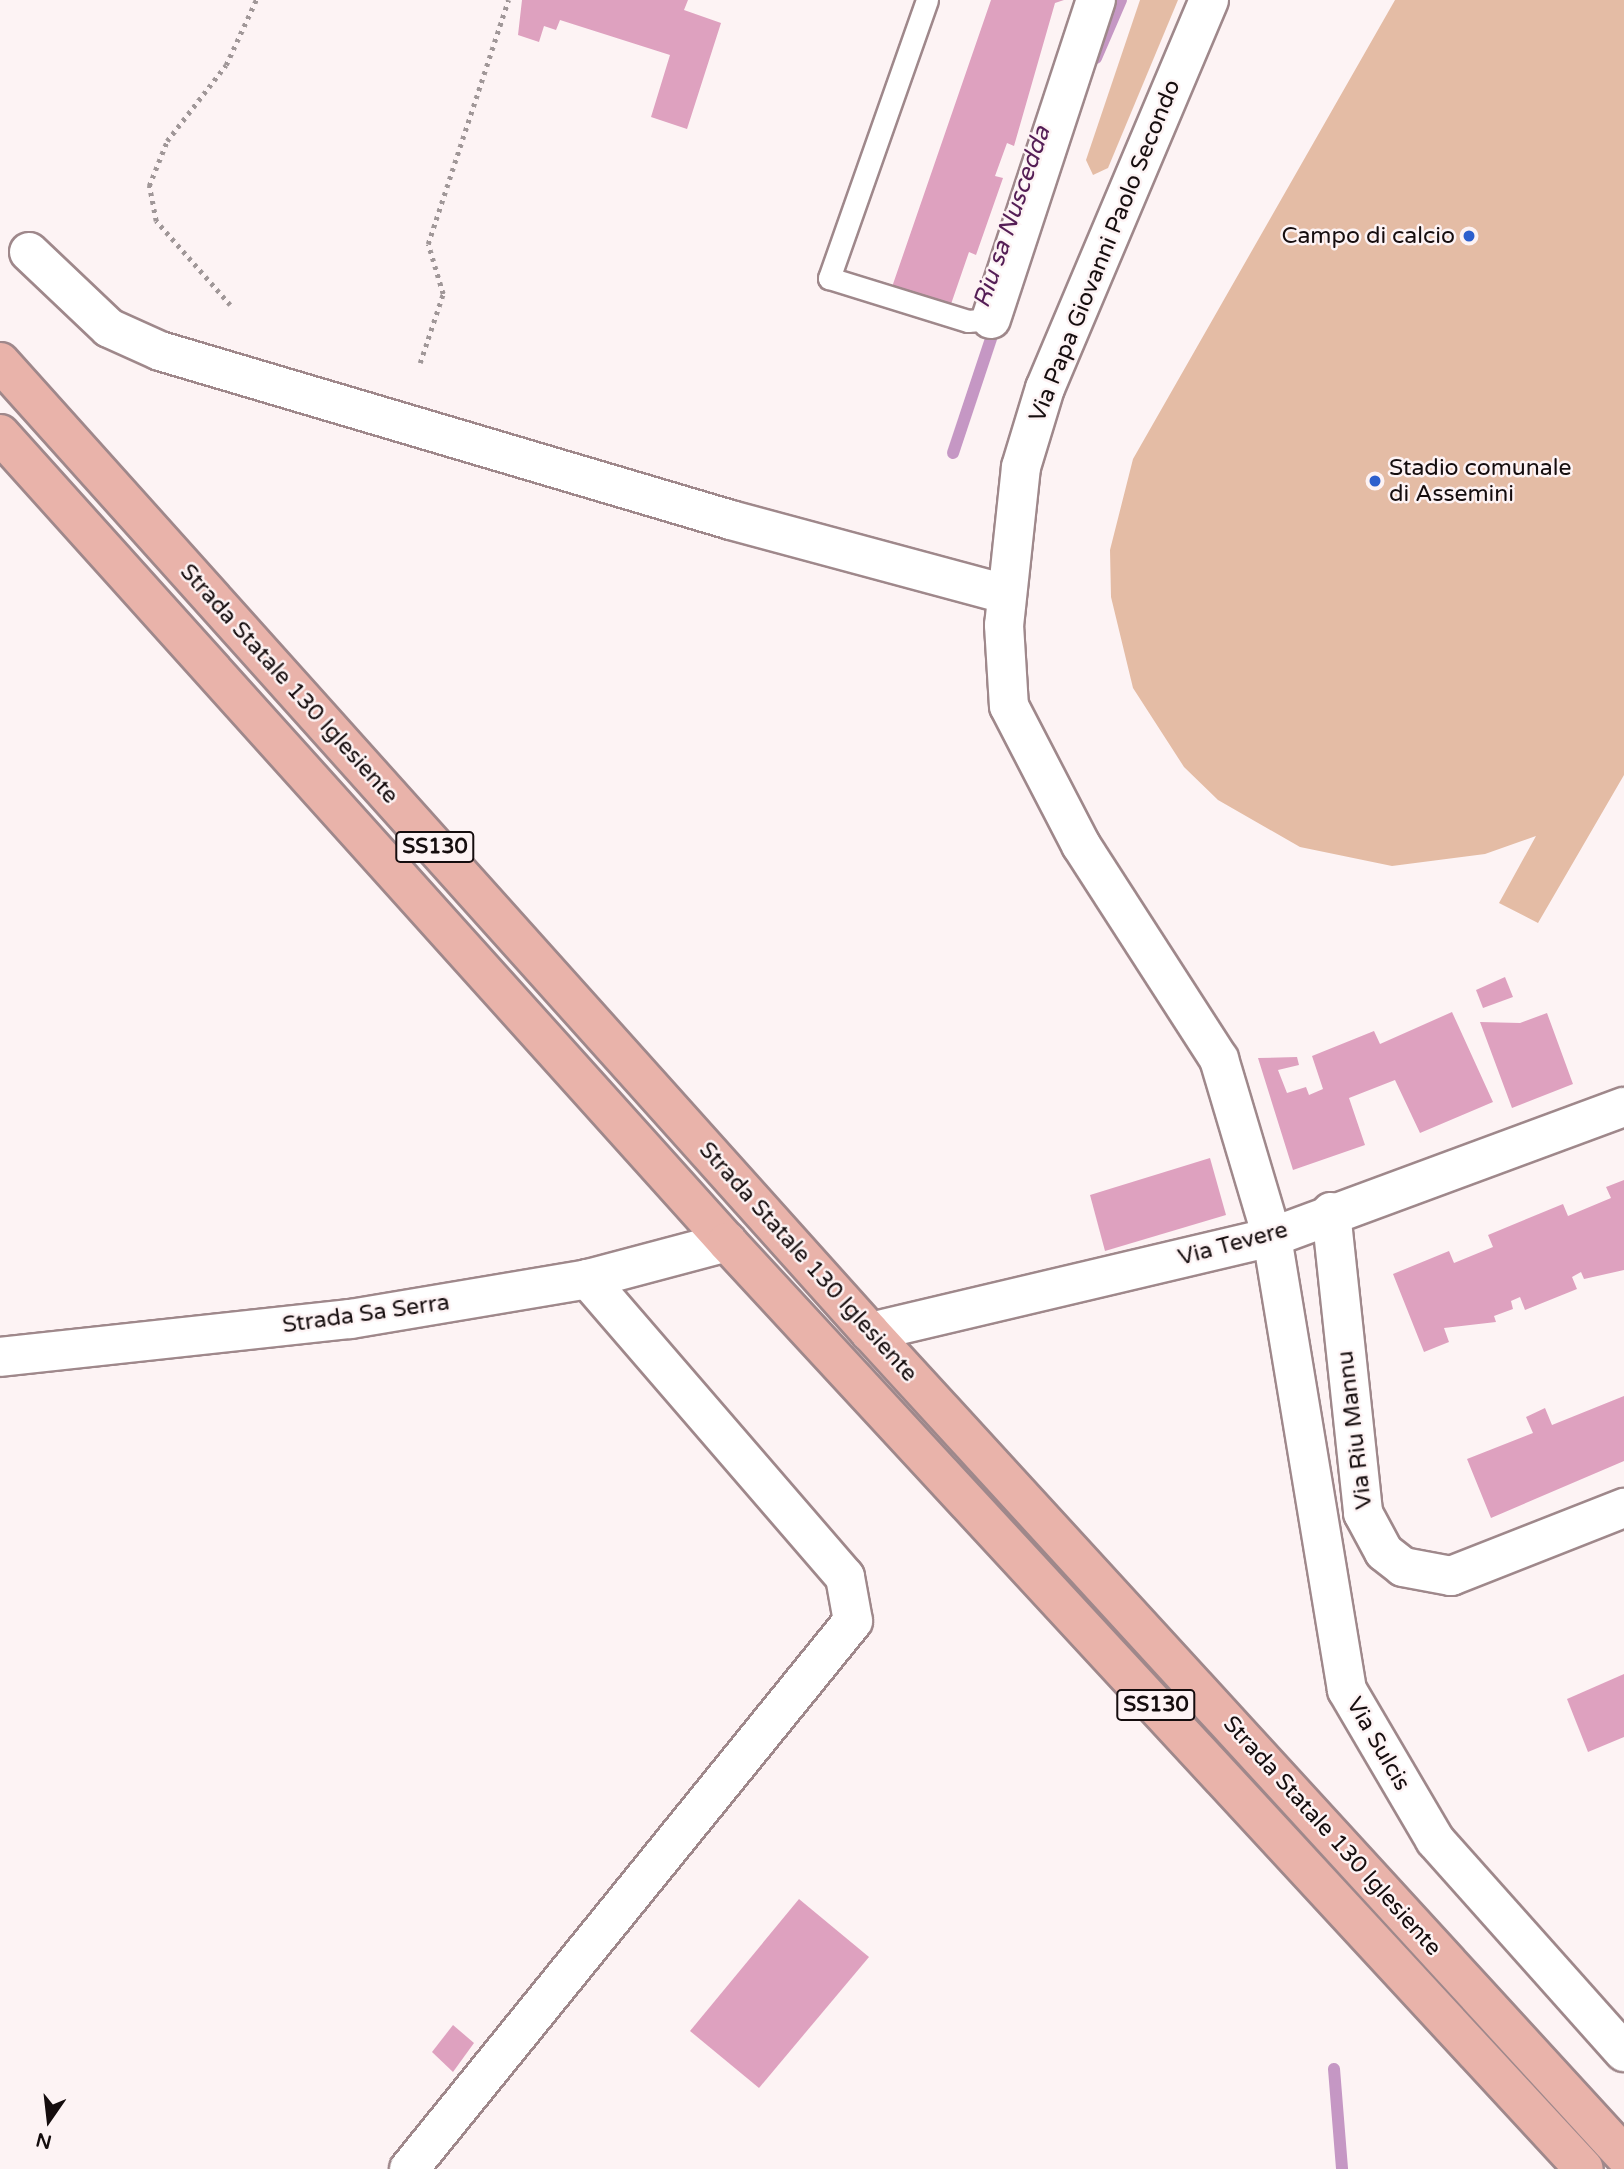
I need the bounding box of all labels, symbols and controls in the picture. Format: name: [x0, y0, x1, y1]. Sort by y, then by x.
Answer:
street label: Via Papa Giovanni Paolo Secondo: [1024, 76, 1186, 426]
water label: Riu sa Nuscedda: [967, 122, 1057, 312]
place label: Campo di calcio: [1281, 222, 1455, 250]
marker: Campo di calcio: [1461, 228, 1477, 244]
place label: Stadio comunale di Assemini: [1389, 454, 1571, 508]
marker: Stadio comunale di Assemini: [1367, 473, 1383, 489]
street label: Strada Statale 130 Iglesiente: [174, 558, 404, 810]
road number: SS130: [395, 830, 475, 864]
street label: Strada Statale 130 Iglesiente: [693, 1136, 923, 1388]
street label: Via Tevere: [1175, 1216, 1291, 1272]
street label: Strada Sa Serra: [281, 1289, 451, 1339]
street label: Via Riu Mannu: [1332, 1349, 1378, 1511]
road number: SS130: [1116, 1688, 1196, 1722]
street label: Via Sulcis: [1340, 1692, 1416, 1796]
street label: Strada Statale 130 Iglesiente: [1217, 1710, 1447, 1962]
north arrow: [14, 2085, 84, 2155]
text: N: [34, 2128, 54, 2153]

